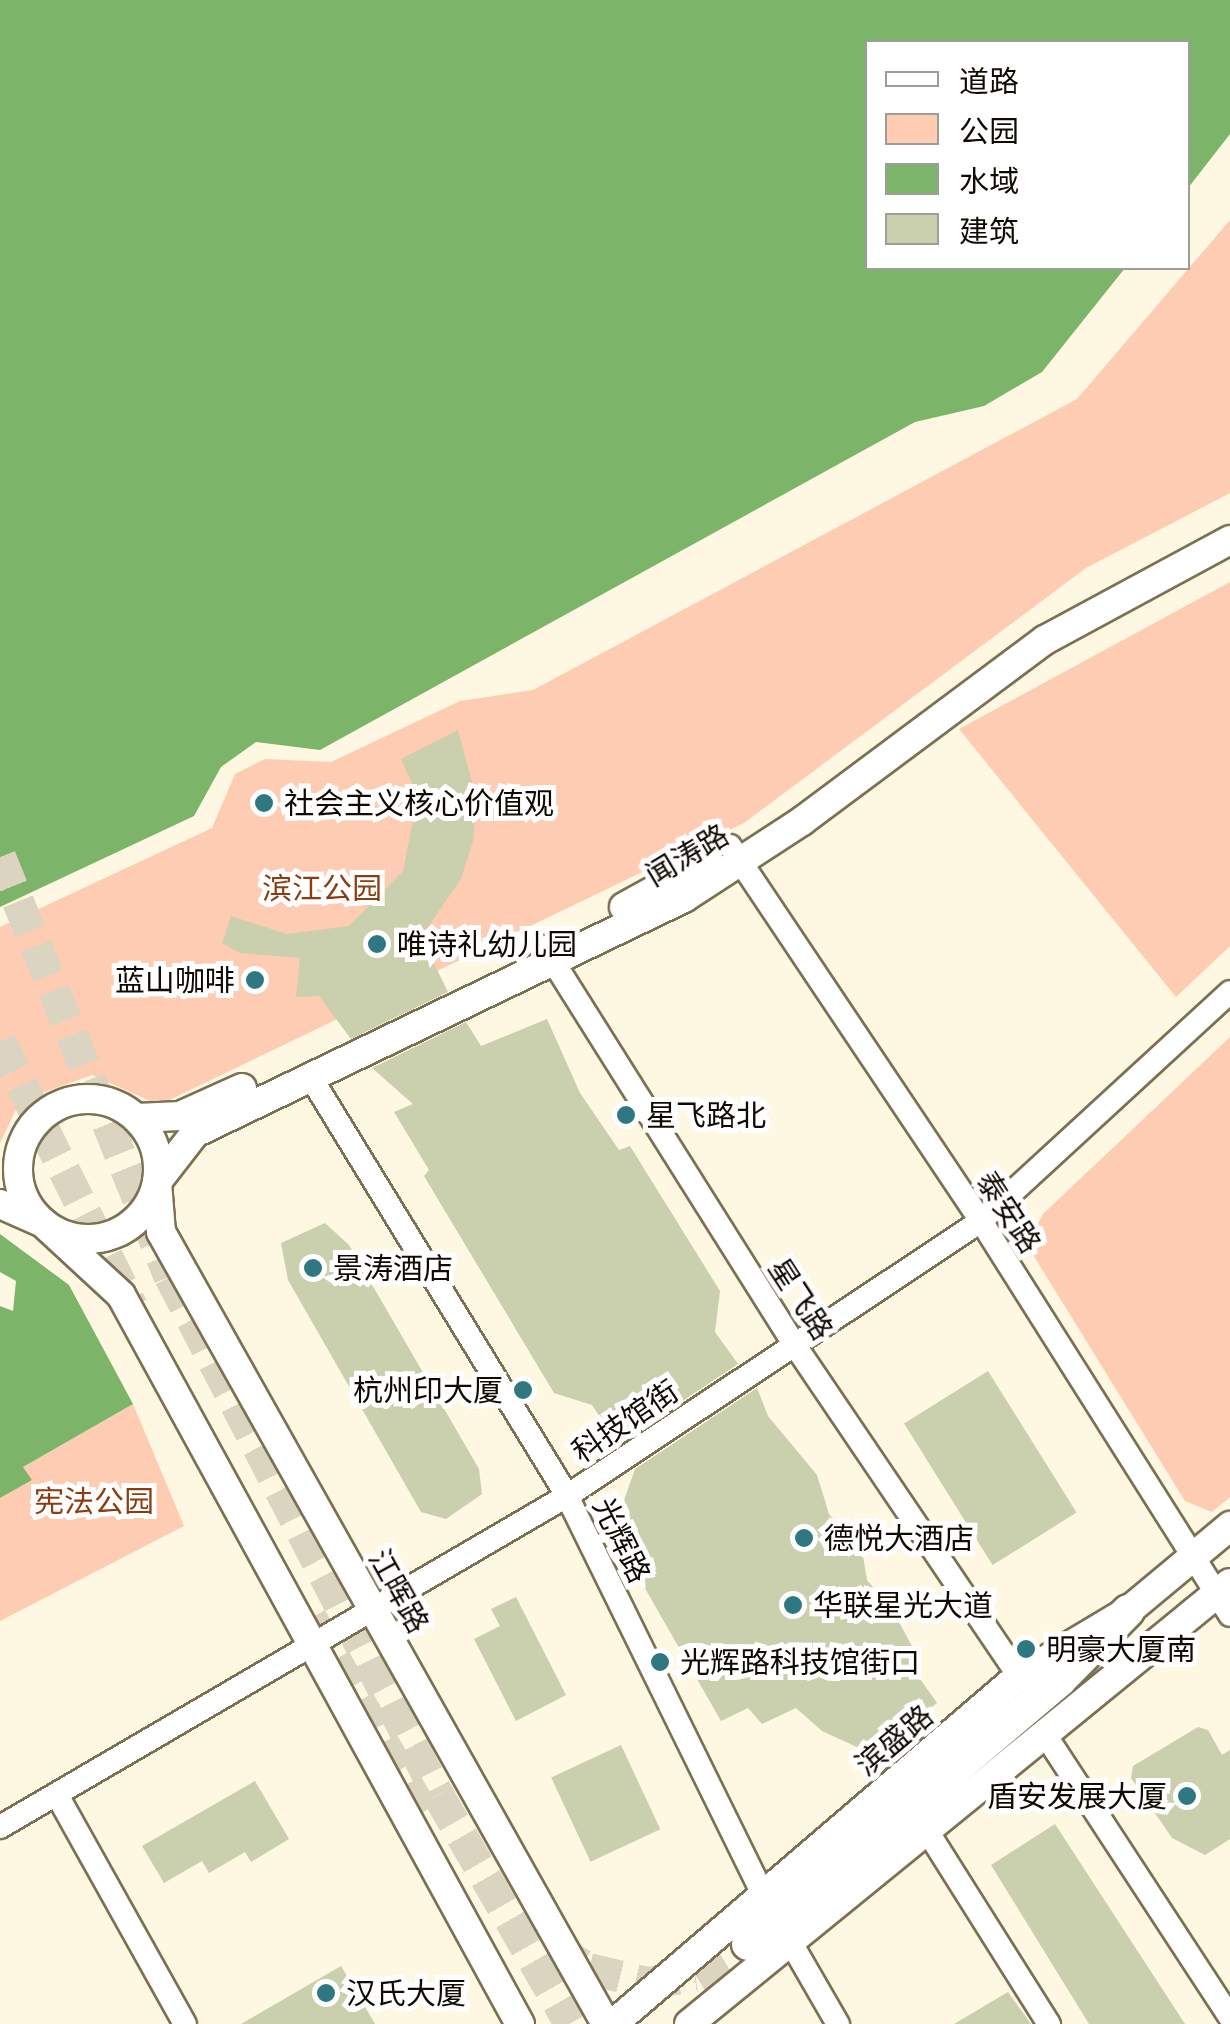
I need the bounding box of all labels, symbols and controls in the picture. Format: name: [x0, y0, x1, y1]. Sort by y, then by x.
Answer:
legend: [865, 40, 1190, 270]
text: 道路: [959, 62, 1019, 100]
text: 公园: [959, 112, 1019, 150]
text: 水域: [959, 162, 1019, 200]
text: 建筑: [959, 212, 1019, 250]
place label: 社会主义核心价值观: [284, 785, 554, 821]
marker: 社会主义核心价值观: [253, 792, 275, 814]
street label: 闻涛路: [639, 816, 735, 894]
park label: 滨江公园: [262, 870, 382, 906]
place label: 唯诗礼幼儿园: [397, 926, 577, 962]
marker: 唯诗礼幼儿园: [366, 933, 388, 955]
place label: 蓝山咖啡: [115, 962, 235, 998]
marker: 蓝山咖啡: [244, 969, 266, 991]
place label: 星飞路北: [646, 1097, 766, 1133]
marker: 星飞路北: [615, 1104, 637, 1126]
street label: 泰安路: [969, 1164, 1049, 1260]
place label: 景涛酒店: [333, 1250, 453, 1286]
street label: 星飞路: [761, 1251, 841, 1347]
marker: 景涛酒店: [302, 1257, 324, 1279]
place label: 杭州印大厦: [353, 1372, 503, 1408]
street label: 科技馆街: [565, 1373, 685, 1469]
marker: 杭州印大厦: [512, 1379, 534, 1401]
park label: 宪法公园: [34, 1483, 154, 1519]
street label: 光辉路: [586, 1492, 658, 1588]
place label: 德悦大酒店: [824, 1520, 974, 1556]
marker: 德悦大酒店: [793, 1527, 815, 1549]
street label: 江晖路: [361, 1543, 437, 1639]
place label: 华联星光大道: [813, 1587, 993, 1623]
marker: 华联星光大道: [782, 1594, 804, 1616]
place label: 明豪大厦南: [1046, 1631, 1196, 1667]
marker: 明豪大厦南: [1015, 1638, 1037, 1660]
place label: 光辉路科技馆街口: [680, 1644, 920, 1680]
marker: 光辉路科技馆街口: [649, 1651, 671, 1673]
street label: 滨盛路: [848, 1697, 940, 1783]
place label: 盾安发展大厦: [987, 1778, 1167, 1814]
marker: 盾安发展大厦: [1176, 1785, 1198, 1807]
place label: 汉氏大厦: [346, 1975, 466, 2011]
marker: 汉氏大厦: [315, 1982, 337, 2004]

